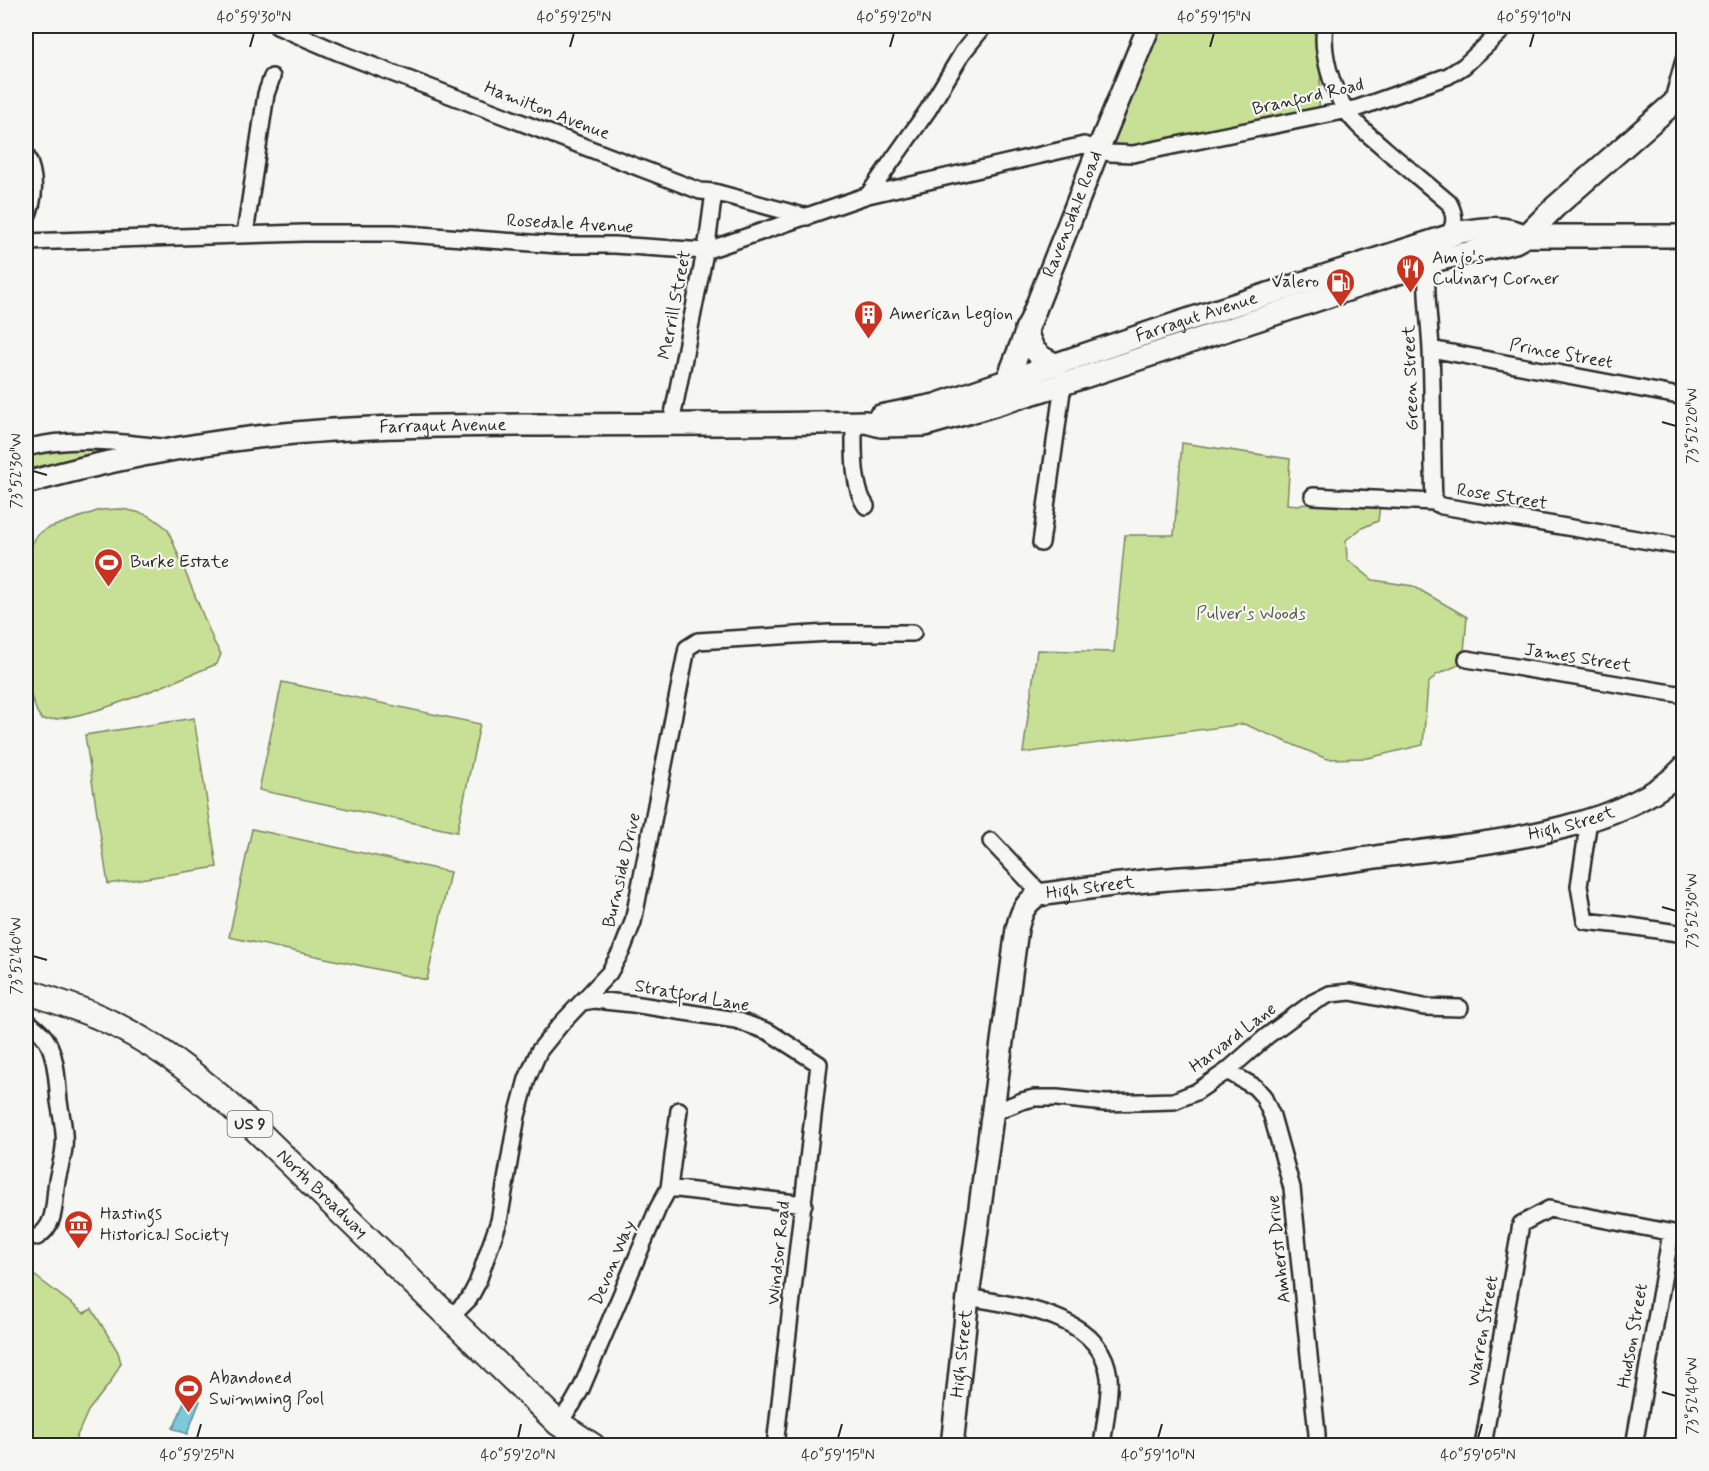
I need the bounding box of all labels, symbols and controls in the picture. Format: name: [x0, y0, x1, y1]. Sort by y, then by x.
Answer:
text: 40°59'30"N: [217, 8, 291, 28]
text: 40°59'25"N: [537, 8, 611, 28]
text: 40°59'20"N: [857, 8, 931, 28]
text: 40°59'15"N: [1177, 8, 1251, 28]
text: 40°59'10"N: [1497, 8, 1571, 28]
street label: Branford Road: [1250, 73, 1367, 123]
street label: Hamilton Avenue: [481, 76, 613, 146]
street label: Ravensdale Road: [1037, 148, 1108, 281]
street label: Rosedale Avenue: [506, 209, 634, 239]
place label: Amjo's Culinary Corner: [1432, 246, 1560, 291]
street label: Merrill Street: [653, 248, 697, 362]
restaurant icon: Amjo's Culinary Corner: [1395, 252, 1427, 294]
fuel station icon: Valero: [1324, 266, 1356, 308]
place label: Valero: [1272, 270, 1319, 294]
street label: Farragut Avenue: [1133, 286, 1261, 348]
building icon: American Legion: [852, 298, 884, 340]
place label: American Legion: [889, 302, 1013, 327]
street label: Green Street: [1397, 324, 1425, 431]
street label: Prince Street: [1507, 333, 1615, 375]
text: 73°52'20"W: [1683, 388, 1703, 464]
street label: Farragut Avenue: [379, 413, 507, 440]
text: 73°52'30"W: [7, 433, 27, 509]
street label: Rose Street: [1455, 478, 1549, 516]
sports icon: Burke Estate: [93, 546, 125, 588]
place label: Burke Estate: [130, 550, 229, 574]
park label: Pulver's Woods: [1196, 602, 1306, 626]
street label: James Street: [1523, 638, 1634, 678]
street label: High Street: [1526, 800, 1619, 847]
street label: Burnside Drive: [597, 810, 647, 930]
street label: High Street: [1045, 870, 1136, 906]
text: 73°52'30"W: [1683, 873, 1703, 949]
text: 73°52'40"W: [7, 918, 27, 995]
street label: Stratford Lane: [632, 974, 751, 1020]
street label: Harvard Lane: [1185, 997, 1281, 1079]
road number: US 9: [228, 1111, 272, 1137]
street label: North Broadway: [271, 1144, 373, 1244]
street label: Amherst Drive: [1261, 1194, 1297, 1304]
street label: Windsor Road: [762, 1200, 796, 1306]
place label: Hastings Historical Society: [100, 1202, 229, 1247]
museum icon: Hastings Historical Society: [63, 1208, 95, 1250]
street label: Devon Way: [584, 1217, 642, 1309]
street label: Warren Street: [1461, 1273, 1505, 1388]
street label: Hudson Street: [1612, 1281, 1654, 1390]
street label: High Street: [945, 1308, 979, 1399]
text: 73°52'40"W: [1683, 1358, 1703, 1435]
place label: Abandoned Swimming Pool: [209, 1366, 324, 1412]
sports icon: Abandoned Swimming Pool: [172, 1372, 204, 1414]
text: 40°59'25"N: [160, 1446, 234, 1466]
text: 40°59'20"N: [481, 1446, 555, 1466]
text: 40°59'15"N: [801, 1446, 875, 1466]
text: 40°59'10"N: [1121, 1446, 1195, 1466]
text: 40°59'05"N: [1440, 1446, 1516, 1466]

